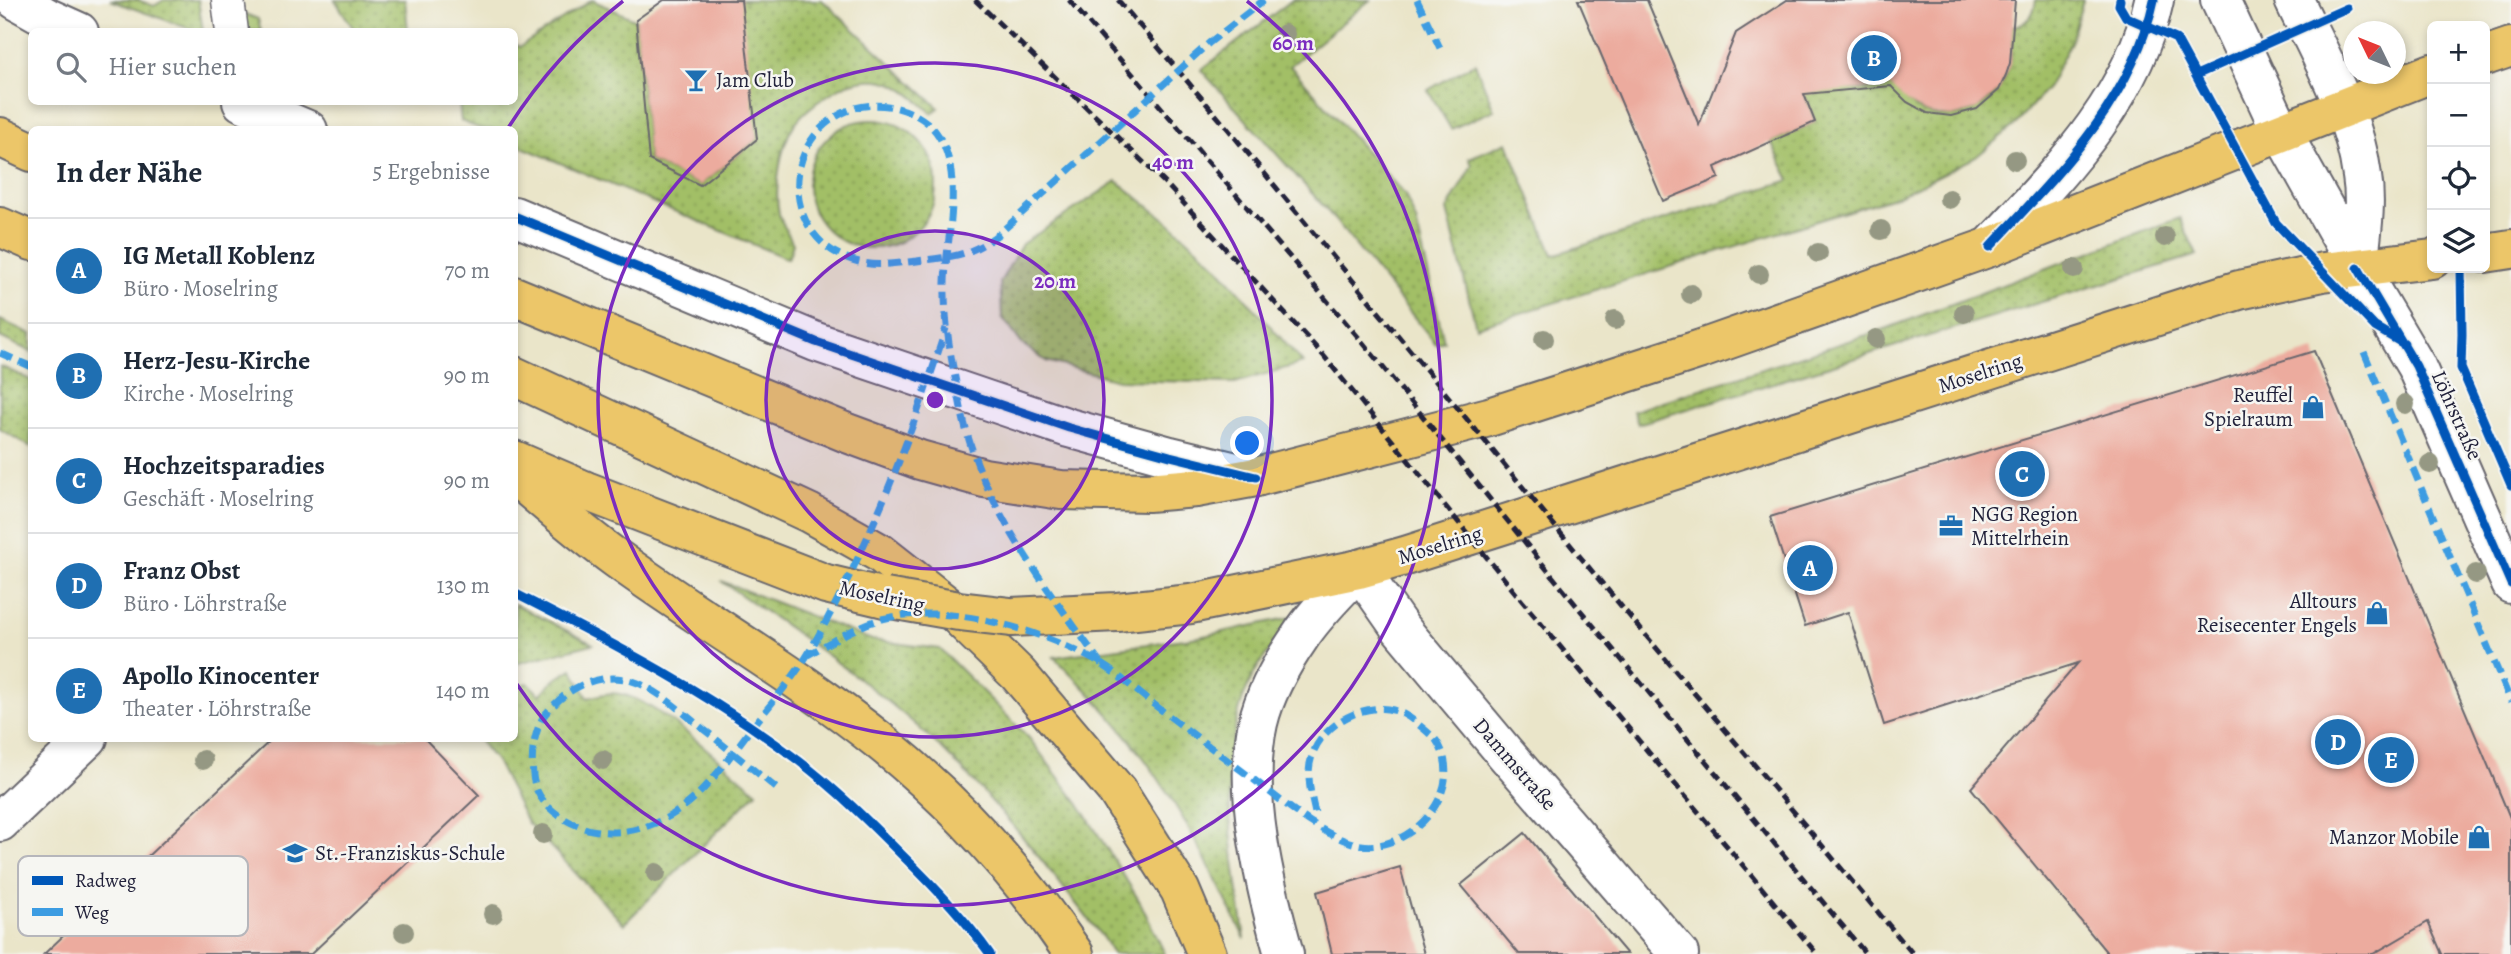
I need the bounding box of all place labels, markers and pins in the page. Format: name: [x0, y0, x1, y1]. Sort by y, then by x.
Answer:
pin: B: [1851, 32, 1897, 84]
bar icon: Jam Club: [682, 66, 710, 94]
place label: Jam Club: [716, 66, 794, 94]
place label: Reuffel Spielraum: [2204, 381, 2293, 433]
centre of rings: [923, 388, 947, 412]
shop icon: Reuffel Spielraum: [2299, 393, 2327, 421]
pin: C: [1999, 448, 2045, 500]
place label: NGG Region Mittelrhein: [1971, 500, 2078, 552]
office icon: NGG Region Mittelrhein: [1937, 512, 1965, 540]
pin: A: [1787, 542, 1833, 594]
place label: Alltours Reisecenter Engels: [2197, 587, 2357, 639]
shop icon: Alltours Reisecenter Engels: [2363, 599, 2391, 627]
pin: D: [2315, 716, 2361, 768]
pin: E: [2368, 734, 2414, 786]
place label: Manzor Mobile: [2329, 823, 2459, 851]
shop icon: Manzor Mobile: [2465, 823, 2493, 851]
school or university icon: St.-Franziskus-Schule: [281, 839, 309, 867]
place label: St.-Franziskus-Schule: [315, 839, 505, 867]

